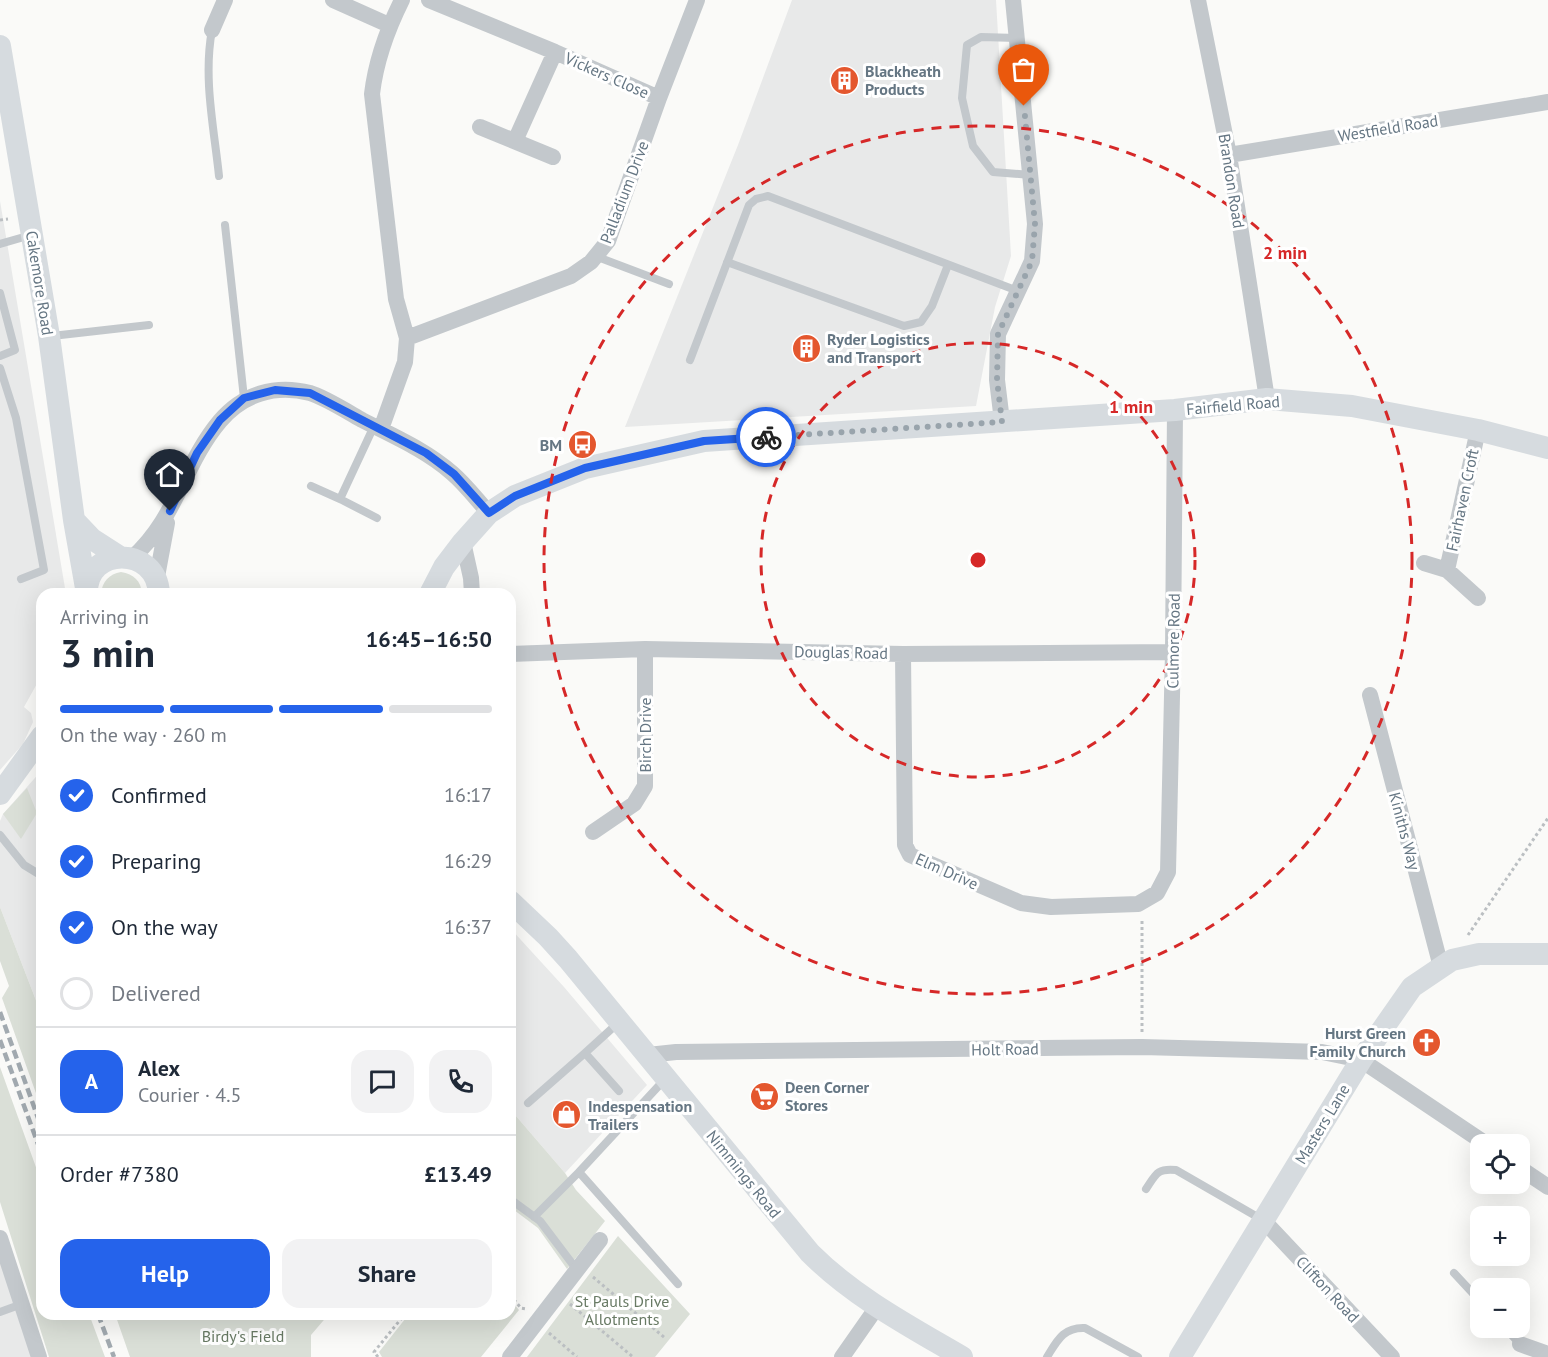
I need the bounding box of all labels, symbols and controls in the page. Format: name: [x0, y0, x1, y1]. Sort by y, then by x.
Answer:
pin: [998, 44, 1049, 106]
street label: Vickers Close: [561, 47, 652, 102]
icon: bag: [1007, 53, 1040, 86]
place label: Blackheath Products: [865, 61, 941, 99]
building icon: Blackheath Products: [828, 64, 860, 96]
street label: Westfield Road: [1337, 110, 1439, 146]
street label: Brandon Road: [1215, 132, 1249, 230]
street label: Palladium Drive: [595, 138, 653, 246]
street label: Cakemore Road: [22, 229, 58, 337]
text: 2 min: [1263, 241, 1307, 264]
place label: Ryder Logistics and Transport: [827, 329, 930, 367]
building icon: Ryder Logistics and Transport: [790, 332, 822, 364]
street label: Fairfield Road: [1185, 391, 1281, 419]
text: 1 min: [1109, 395, 1153, 418]
courier: [736, 407, 796, 467]
icon: bike: [750, 421, 783, 454]
bus stop icon: BM: [567, 429, 599, 461]
place label: BM: [540, 435, 562, 455]
street label: Fairhaven Croft: [1441, 446, 1483, 553]
pin: [144, 449, 195, 511]
icon: home: [153, 458, 186, 491]
centre of rings: [968, 550, 988, 570]
street label: Culmore Road: [1162, 593, 1184, 689]
text: Arriving in: [60, 604, 149, 630]
text: 16:45–16:50: [366, 625, 492, 653]
text: 3 min: [60, 627, 155, 678]
street label: Douglas Road: [794, 641, 888, 663]
street label: Birch Drive: [635, 697, 655, 773]
text: On the way · 260 m: [60, 722, 227, 748]
icon: check: [60, 779, 93, 812]
text: Confirmed: [111, 781, 207, 809]
text: 16:17: [444, 782, 492, 808]
street label: Kiniths Way: [1385, 790, 1425, 873]
icon: check: [60, 845, 93, 878]
text: Preparing: [111, 847, 201, 875]
text: 16:29: [444, 848, 492, 874]
street label: Elm Drive: [913, 848, 981, 894]
icon: check: [60, 911, 93, 944]
text: On the way: [111, 913, 218, 941]
text: 16:37: [444, 914, 492, 940]
text: Delivered: [111, 979, 201, 1007]
place label: Hurst Green Family Church: [1310, 1023, 1406, 1061]
church icon: Hurst Green Family Church: [1411, 1026, 1443, 1058]
street label: Holt Road: [971, 1038, 1039, 1060]
button: chat: [351, 1050, 414, 1113]
button: phone: [429, 1050, 492, 1113]
text: Alex: [138, 1054, 180, 1082]
text: A: [85, 1067, 98, 1095]
place label: Deen Corner Stores: [785, 1077, 870, 1115]
supermarket icon: Deen Corner Stores: [748, 1080, 780, 1112]
street label: Masters Lane: [1290, 1080, 1354, 1168]
text: Courier · 4.5: [138, 1082, 241, 1108]
place label: Indespensation Trailers: [588, 1096, 692, 1134]
shop icon: Indespensation Trailers: [551, 1099, 583, 1131]
street label: Nimmings Road: [702, 1126, 786, 1222]
map controls: [1470, 1134, 1530, 1338]
button: locate: [1470, 1134, 1530, 1194]
text: Order #7380: [60, 1160, 179, 1188]
text: £13.49: [424, 1160, 492, 1188]
button: +: [1470, 1206, 1530, 1266]
button: Help: [60, 1239, 270, 1308]
button: Share: [282, 1239, 492, 1308]
street label: Clifton Road: [1292, 1252, 1364, 1326]
button: −: [1470, 1278, 1530, 1338]
park label: St Pauls Drive Allotments: [575, 1291, 669, 1329]
park label: Birdy's Field: [202, 1326, 284, 1346]

